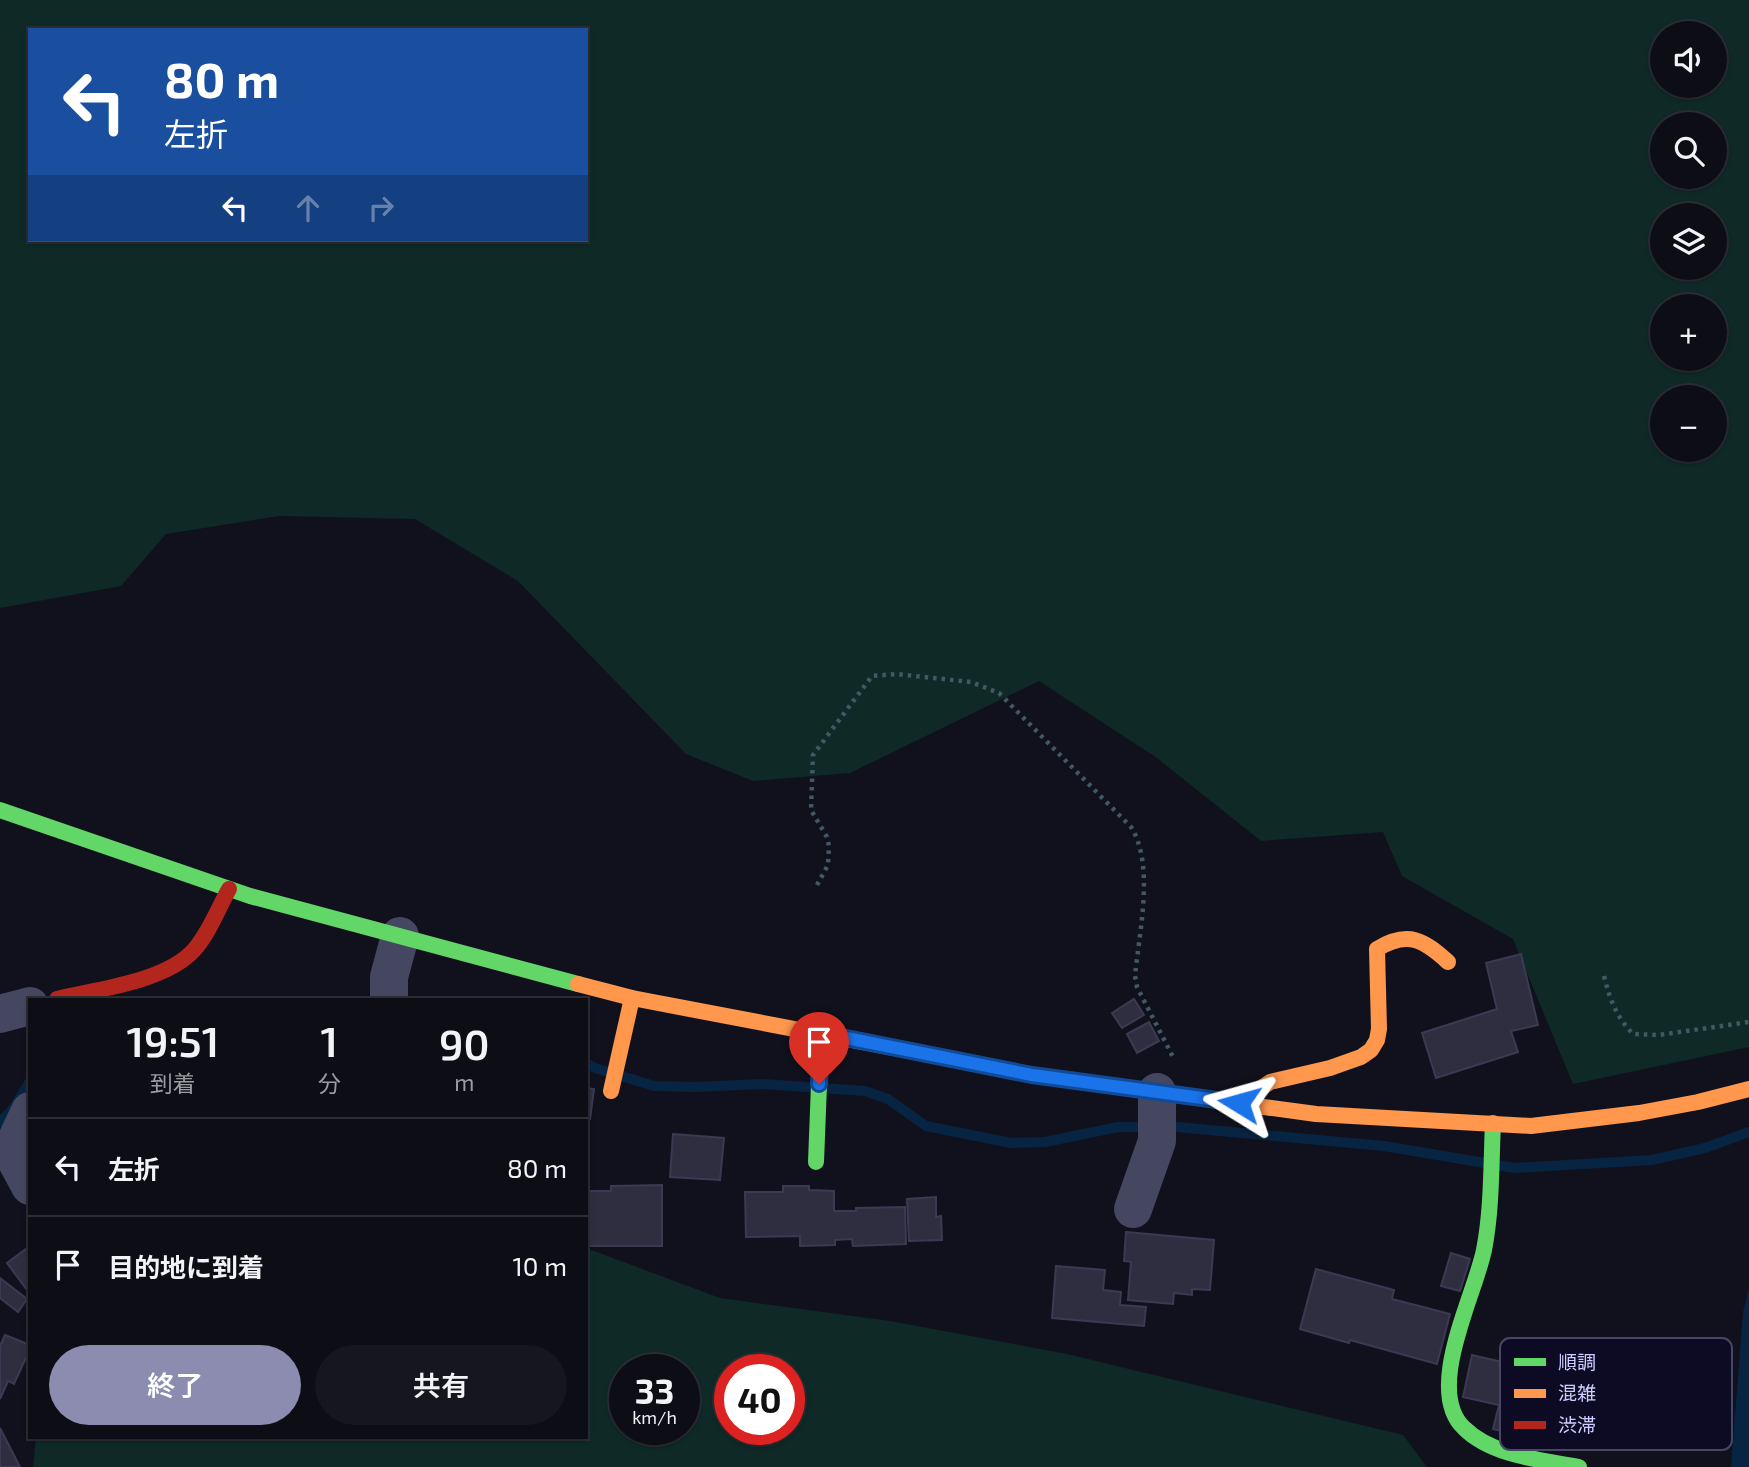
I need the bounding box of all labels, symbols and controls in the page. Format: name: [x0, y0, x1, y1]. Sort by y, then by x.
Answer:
map controls: [1650, 21, 1727, 462]
button: sound: [1650, 21, 1727, 98]
text: 80 m: [164, 49, 279, 108]
icon: left: [49, 56, 140, 147]
button: search: [1650, 112, 1727, 189]
text: 左折: [164, 114, 228, 152]
icon: left: [216, 189, 254, 227]
icon: ahead: [289, 189, 327, 227]
icon: right: [362, 189, 400, 227]
button: layers: [1650, 203, 1727, 280]
button: +: [1650, 294, 1727, 371]
button: −: [1650, 385, 1727, 462]
pin: [789, 1012, 849, 1084]
text: 19:51: [126, 1015, 219, 1065]
text: 1: [320, 1015, 338, 1065]
text: 90: [439, 1018, 490, 1068]
icon: arrive: [800, 1023, 838, 1061]
position arrow: [1202, 1066, 1276, 1140]
text: m: [454, 1068, 474, 1096]
text: 到着: [150, 1069, 196, 1097]
text: 分: [318, 1069, 341, 1097]
icon: left: [49, 1148, 87, 1186]
text: 80 m: [507, 1152, 567, 1183]
text: 左折: [108, 1153, 160, 1184]
icon: arrive: [49, 1246, 87, 1284]
text: 10 m: [512, 1250, 567, 1281]
text: 目的地に到着: [108, 1251, 264, 1282]
legend: [1500, 1338, 1732, 1450]
button: 終了: [49, 1345, 301, 1425]
button: 共有: [315, 1345, 567, 1425]
text: 順調: [1558, 1350, 1596, 1373]
speed limit sign: 40: [714, 1354, 805, 1445]
text: 33: [635, 1369, 674, 1411]
text: 混雑: [1558, 1381, 1596, 1404]
text: km/h: [632, 1406, 677, 1428]
text: 渋滞: [1558, 1413, 1596, 1436]

